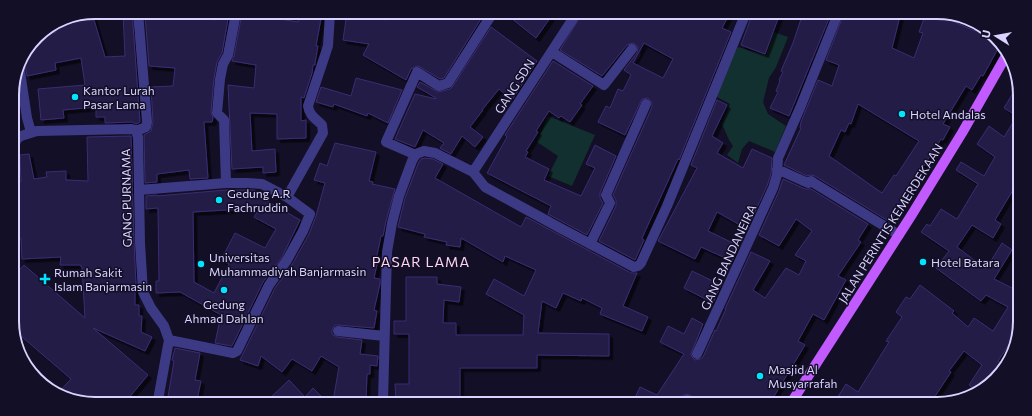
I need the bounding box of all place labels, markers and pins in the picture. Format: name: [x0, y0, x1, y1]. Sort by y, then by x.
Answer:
place label: Kantor Lurah Pasar Lama: [83, 83, 155, 111]
marker: Kantor Lurah Pasar Lama: [70, 92, 80, 102]
place label: Hotel Andalas: [910, 107, 986, 121]
marker: Hotel Andalas: [897, 109, 907, 119]
place label: Gedung A.R Fachruddin: [227, 186, 291, 214]
marker: Gedung A.R Fachruddin: [214, 195, 224, 205]
place label: Universitas Muhammadiyah Banjarmasin: [209, 250, 366, 278]
place label: Hotel Batara: [931, 255, 1000, 269]
marker: Hotel Batara: [918, 257, 928, 267]
marker: Universitas Muhammadiyah Banjarmasin: [196, 259, 206, 269]
place label: Rumah Sakit Islam Banjarmasin: [54, 265, 152, 293]
marker: Rumah Sakit Islam Banjarmasin: [39, 273, 51, 285]
marker: Gedung Ahmad Dahlan: [219, 285, 229, 295]
place label: Gedung Ahmad Dahlan: [184, 297, 264, 325]
place label: Masjid Al Musyarrafah: [768, 362, 837, 390]
marker: Masjid Al Musyarrafah: [755, 371, 765, 381]

